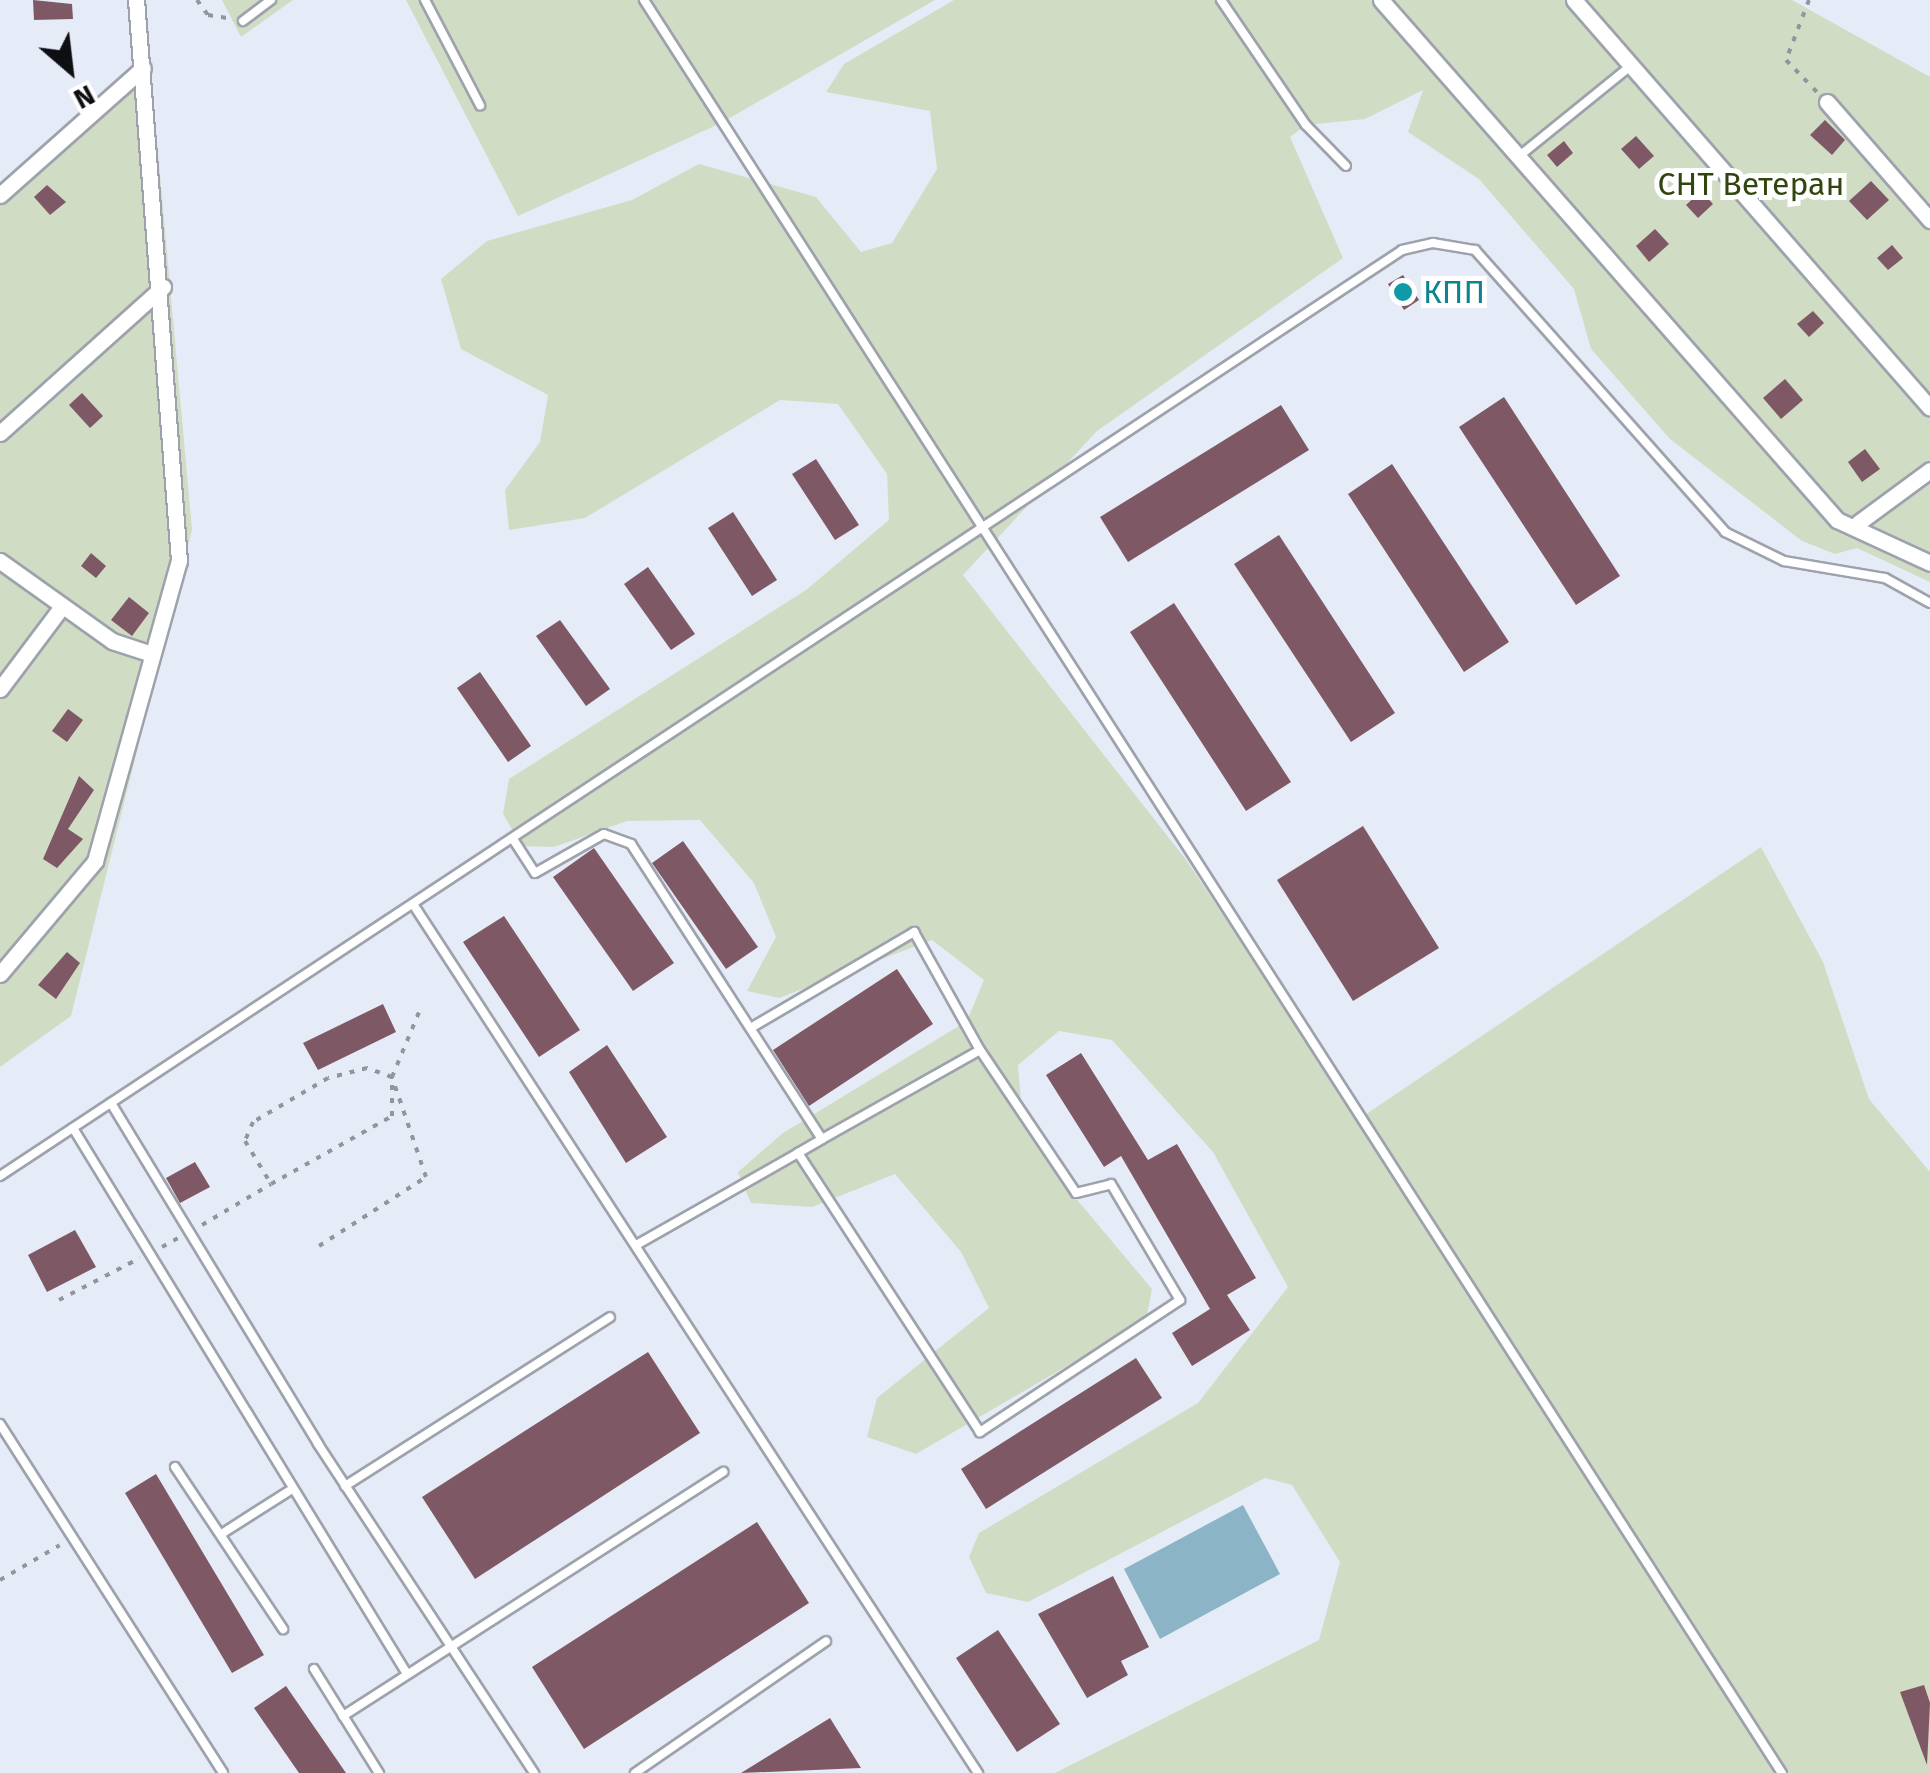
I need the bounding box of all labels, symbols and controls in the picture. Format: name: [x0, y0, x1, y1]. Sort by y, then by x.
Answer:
north arrow: [20, 20, 120, 120]
text: N: [68, 78, 100, 116]
park label: СНТ Ветеран: [1658, 165, 1844, 203]
place label: КПП: [1423, 273, 1485, 311]
marker: КПП: [1392, 281, 1414, 303]

